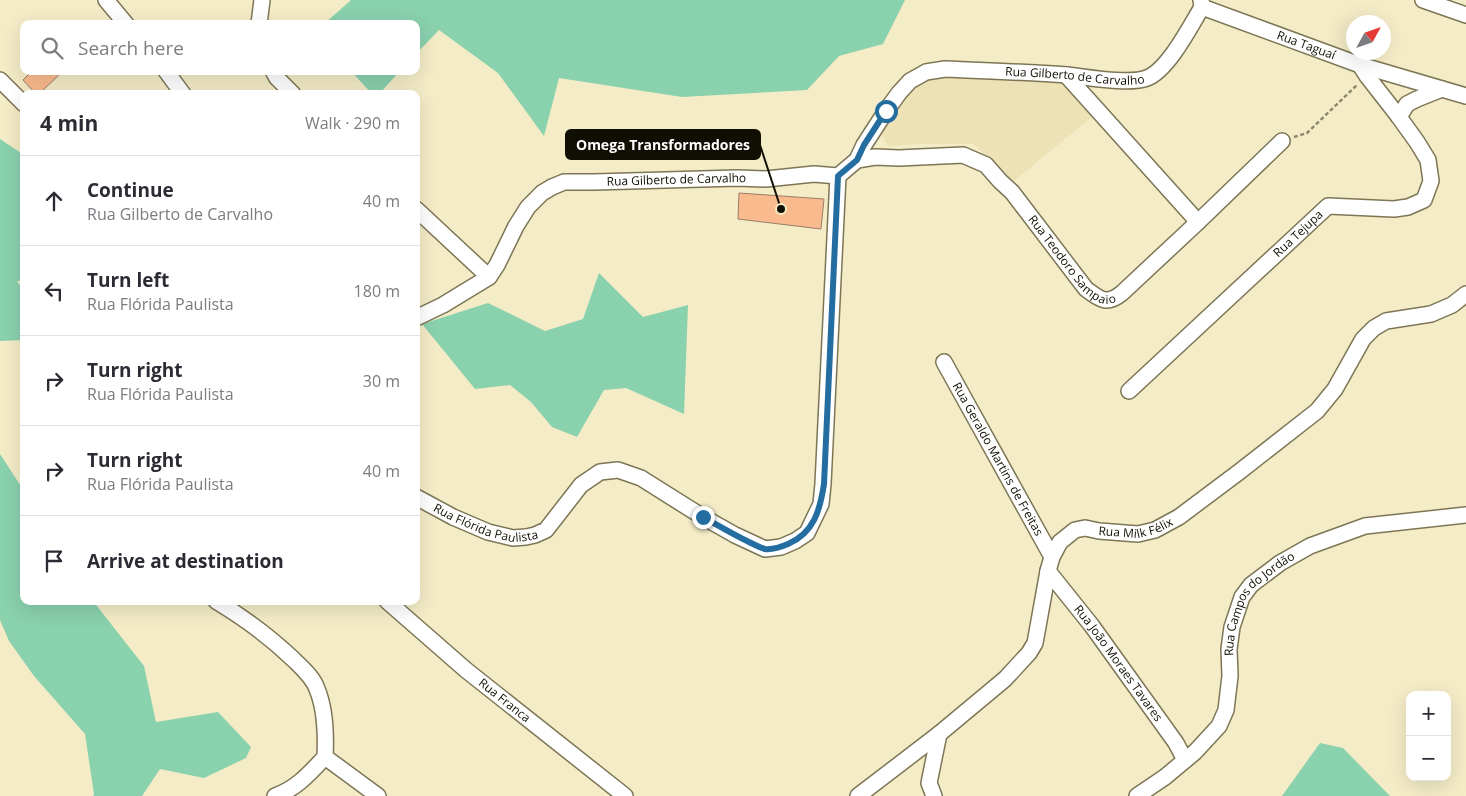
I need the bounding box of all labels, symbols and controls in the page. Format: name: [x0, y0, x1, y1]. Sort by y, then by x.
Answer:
north arrow: [1346, 15, 1391, 60]
search box: [20, 20, 420, 75]
street label: Rua Taguaí: [1275, 26, 1339, 64]
icon: search: [38, 34, 66, 62]
text: Search here: [78, 35, 184, 61]
street label: Rua Gilberto de Carvalho: [1005, 63, 1146, 89]
route start: [875, 100, 898, 123]
text: 4 min: [40, 109, 98, 137]
text: Walk · 290 m: [305, 112, 400, 134]
callout: Omega Transformadores: [566, 130, 760, 159]
text: Omega Transformadores: [576, 135, 750, 154]
street label: Rua Gilberto de Carvalho: [606, 169, 747, 190]
text: Continue: [87, 177, 174, 203]
icon: ahead: [40, 187, 68, 215]
text: 40 m: [363, 190, 400, 212]
text: Rua Gilberto de Carvalho: [87, 203, 273, 225]
street label: Rua Tejupa: [1269, 206, 1326, 261]
street label: Rua Teodoro Sampaio: [1025, 211, 1118, 308]
text: Turn left: [87, 267, 169, 293]
icon: left: [40, 277, 68, 305]
text: 180 m: [354, 280, 400, 302]
text: Rua Flórida Paulista: [87, 293, 234, 315]
text: Turn right: [87, 357, 182, 383]
icon: right: [40, 367, 68, 395]
text: 30 m: [363, 370, 400, 392]
street label: Rua Geraldo Martins de Freitas: [949, 379, 1048, 539]
text: Rua Flórida Paulista: [87, 383, 234, 405]
text: Turn right: [87, 447, 182, 473]
icon: right: [40, 457, 68, 485]
text: 40 m: [363, 460, 400, 482]
text: Rua Flórida Paulista: [87, 473, 234, 495]
street label: Rua Flórida Paulista: [431, 499, 540, 546]
route end: [692, 506, 715, 529]
street label: Rua Milk Félix: [1098, 513, 1176, 542]
icon: arrive: [40, 547, 68, 575]
street label: Rua Campos do Jordão: [1220, 547, 1297, 656]
text: Arrive at destination: [87, 548, 284, 574]
street label: Rua João Moraes Tavares: [1070, 601, 1167, 725]
street label: Rua Franca: [475, 674, 534, 726]
map controls: [1406, 691, 1451, 781]
button: +: [1406, 691, 1451, 736]
button: −: [1406, 736, 1451, 781]

